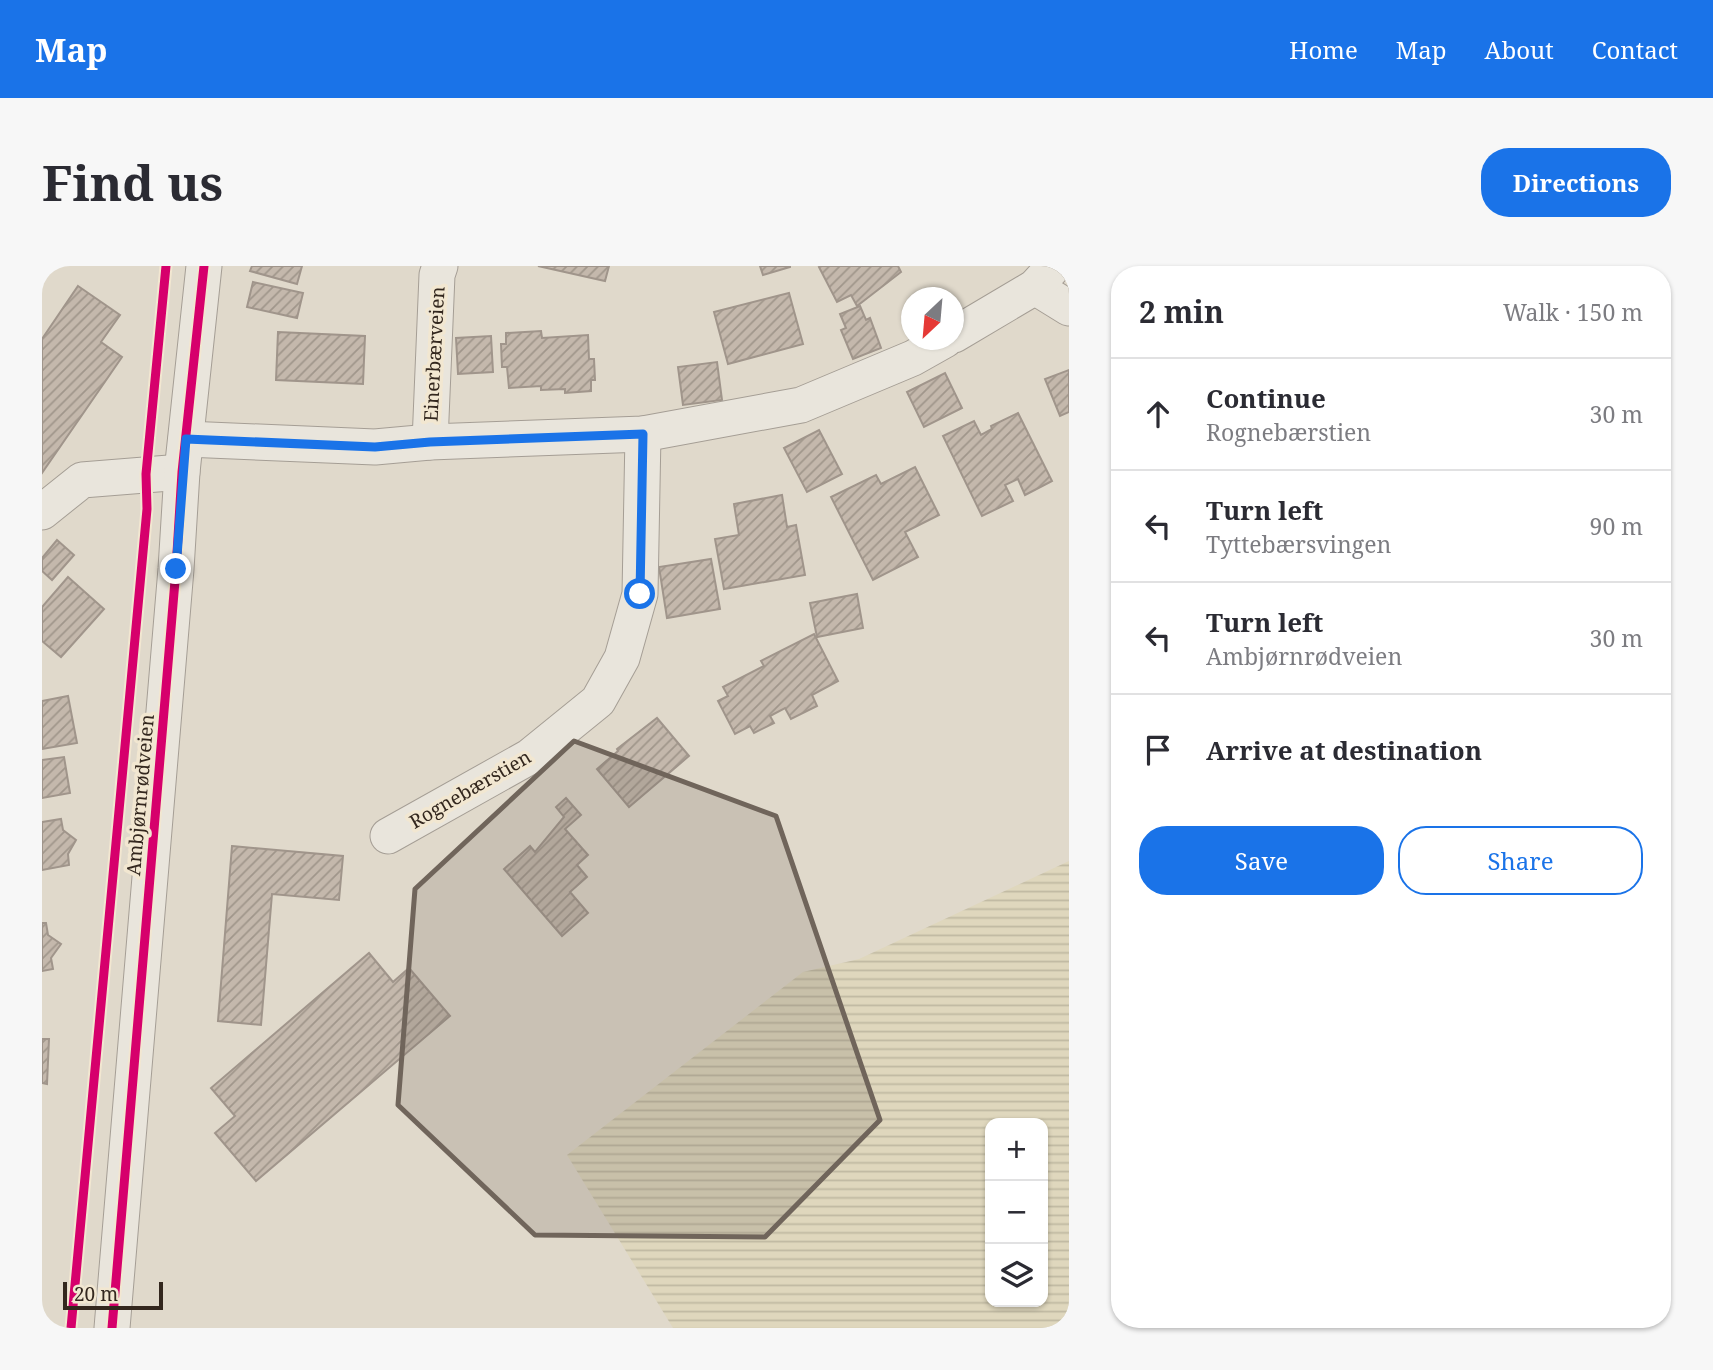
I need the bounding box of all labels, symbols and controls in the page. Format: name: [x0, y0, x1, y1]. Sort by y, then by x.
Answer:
text: Map: [35, 27, 108, 72]
text: Home: [1289, 33, 1358, 66]
text: Map: [1396, 33, 1447, 66]
text: About: [1485, 33, 1554, 66]
text: Contact: [1592, 33, 1678, 66]
button: Directions: [1481, 148, 1671, 217]
text: Find us: [42, 149, 223, 215]
street label: Einerbærveien: [417, 286, 451, 422]
north arrow: [901, 287, 964, 350]
text: 2 min: [1139, 291, 1224, 332]
text: Walk · 150 m: [1503, 296, 1643, 328]
text: Continue: [1206, 380, 1326, 416]
icon: ahead: [1139, 395, 1177, 433]
text: 30 m: [1590, 398, 1643, 430]
text: Rognebærstien: [1206, 416, 1371, 448]
text: Turn left: [1206, 492, 1323, 528]
icon: left: [1139, 507, 1177, 545]
text: 90 m: [1590, 510, 1643, 542]
text: Tyttebærsvingen: [1206, 528, 1391, 560]
route end: [160, 553, 191, 584]
route start: [624, 578, 655, 609]
text: Turn left: [1206, 604, 1323, 640]
icon: left: [1139, 619, 1177, 657]
text: 30 m: [1590, 622, 1643, 654]
text: Ambjørnrødveien: [1206, 640, 1402, 672]
street label: Ambjørnrødveien: [120, 713, 160, 877]
icon: arrive: [1139, 731, 1177, 769]
text: Arrive at destination: [1206, 732, 1482, 768]
street label: Rognebærstien: [404, 744, 536, 834]
button: Save: [1139, 826, 1384, 895]
button: Share: [1398, 826, 1643, 895]
map controls: [985, 1118, 1048, 1307]
button: +: [985, 1118, 1048, 1181]
button: −: [985, 1181, 1048, 1244]
button: layers: [985, 1244, 1048, 1307]
scale bar: [63, 1279, 163, 1311]
text: 20 m: [74, 1281, 118, 1307]

